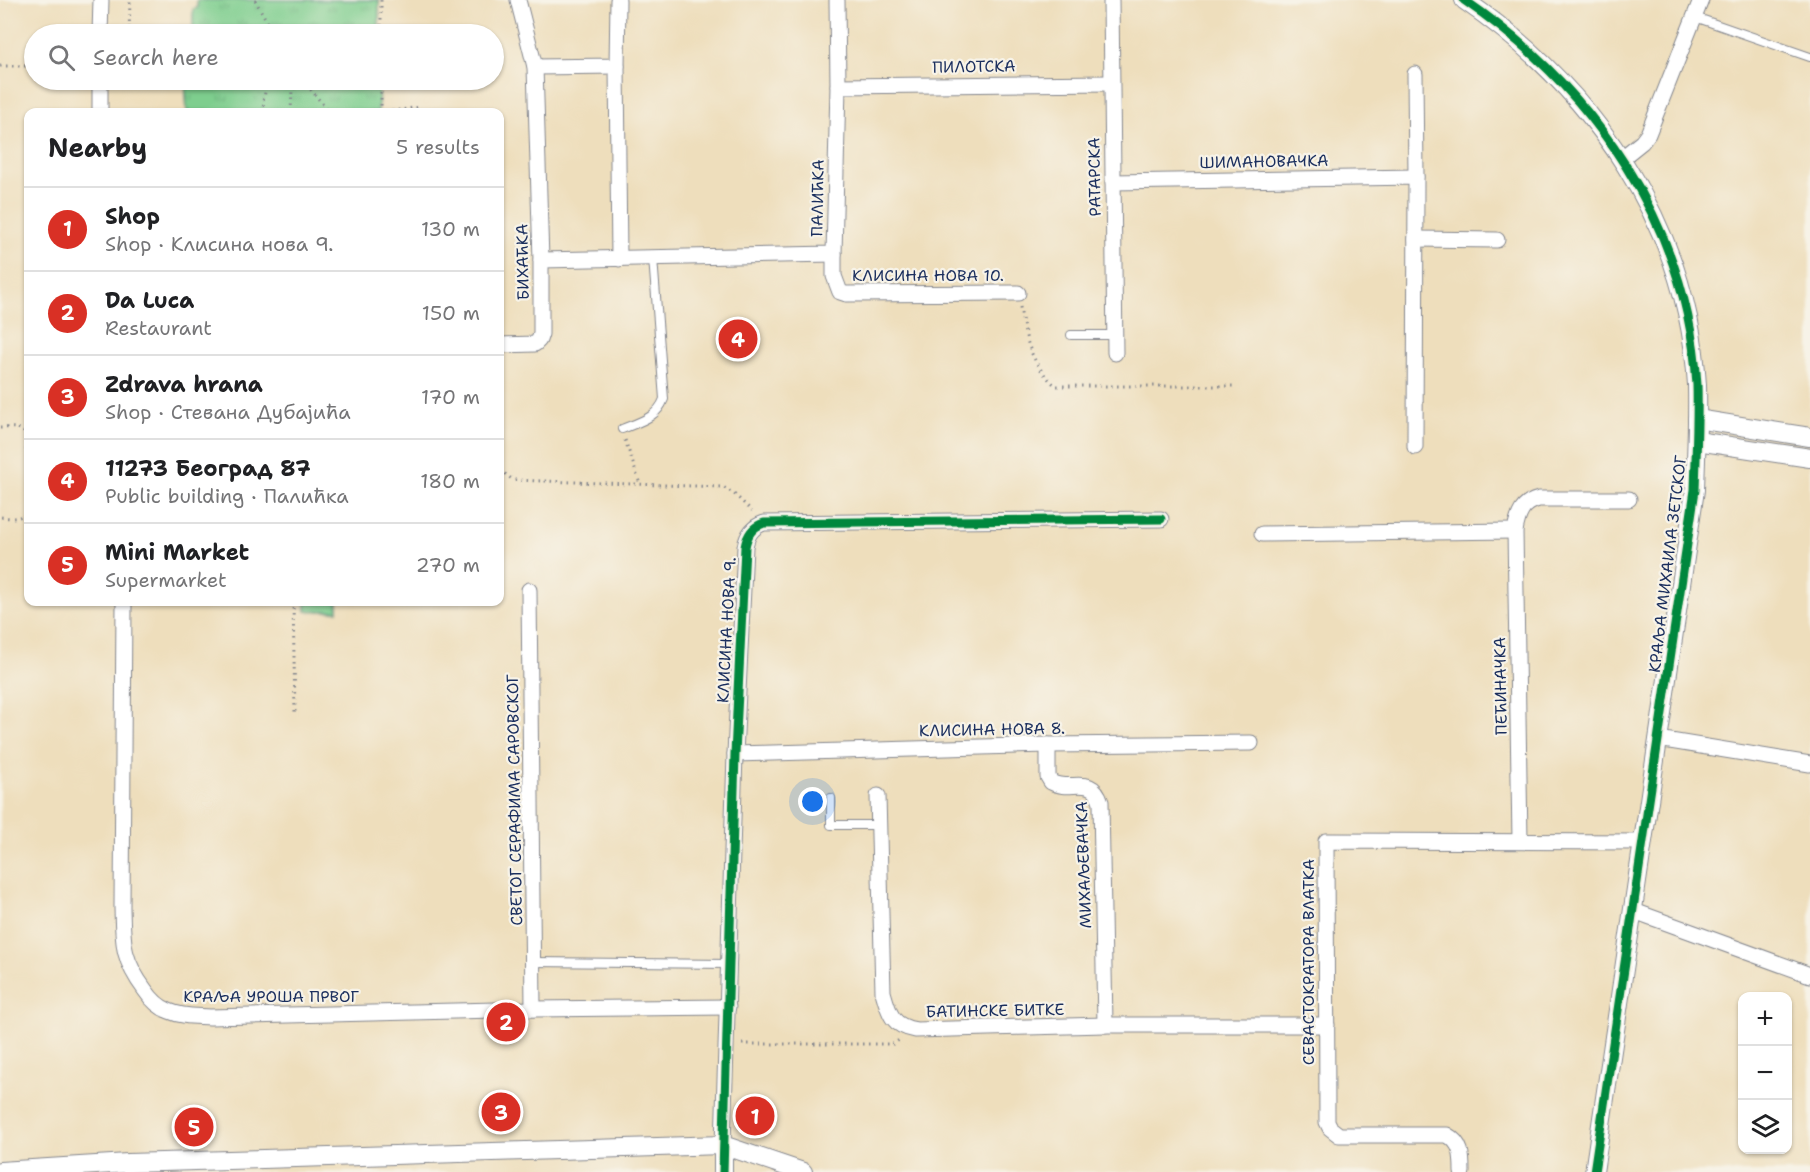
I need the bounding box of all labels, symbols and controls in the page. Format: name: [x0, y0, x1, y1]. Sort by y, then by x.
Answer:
search box: [24, 24, 504, 90]
icon: search: [45, 41, 78, 74]
text: Search here: [93, 43, 219, 72]
street label: ПИЛОТСКА: [932, 55, 1016, 78]
text: Nearby: [48, 130, 147, 165]
text: 5 results: [396, 134, 480, 160]
street label: РАТАРСКА: [1083, 137, 1106, 217]
street label: ШИМАНОВАЧКА: [1199, 150, 1329, 173]
street label: ПАЛИЋКА: [806, 159, 829, 237]
text: Shop: [105, 202, 160, 231]
text: 1: [63, 216, 72, 242]
text: 130 m: [421, 216, 480, 242]
street label: БИХАЋКА: [511, 224, 534, 300]
text: Shop · Клисина нова 9.: [105, 231, 333, 257]
street label: КЛИСИНА НОВА 10.: [852, 265, 1004, 286]
text: Da Luca: [105, 286, 194, 315]
text: 2: [61, 300, 75, 326]
text: 150 m: [422, 300, 480, 326]
text: Restaurant: [105, 315, 212, 341]
pin: 4: [718, 316, 758, 362]
text: Zdrava hrana: [105, 370, 263, 399]
text: 3: [61, 384, 75, 410]
text: 170 m: [421, 384, 480, 410]
text: Shop · Стевана Дубајића: [105, 399, 351, 425]
text: 11273 Београд 87: [105, 454, 311, 483]
street label: КРАЉА МИХАИЛА ЗЕТСКОГ: [1644, 454, 1691, 674]
text: 4: [61, 468, 75, 494]
text: 180 m: [420, 468, 480, 494]
text: Public building · Палићка: [105, 483, 349, 509]
text: Mini Market: [105, 538, 249, 567]
text: 5: [61, 552, 74, 578]
text: 270 m: [416, 552, 480, 578]
street label: КЛИСИНА НОВА 9.: [712, 556, 741, 704]
text: Supermarket: [105, 567, 227, 593]
street label: ПЕЋИНАЧКА: [1489, 637, 1512, 735]
street label: СВЕТОГ СЕРАФИМА САРОВСКОГ: [502, 674, 527, 926]
street label: КЛИСИНА НОВА 8.: [919, 718, 1065, 741]
your location: [798, 787, 827, 816]
street label: МИХАЉЕВАЧКА: [1071, 801, 1096, 929]
street label: СЕВАСТОКРАТОРА ВЛАТКА: [1298, 859, 1319, 1065]
street label: КРАЉА УРОША ПРВОГ: [183, 986, 359, 1007]
map controls: [1738, 992, 1792, 1154]
button: +: [1738, 992, 1792, 1046]
street label: БАТИНСКЕ БИТКЕ: [925, 999, 1065, 1022]
pin: 2: [486, 1000, 526, 1044]
button: −: [1738, 1046, 1792, 1100]
pin: 3: [482, 1090, 520, 1134]
pin: 1: [736, 1094, 774, 1138]
button: layers: [1738, 1100, 1792, 1154]
pin: 5: [174, 1104, 214, 1150]

